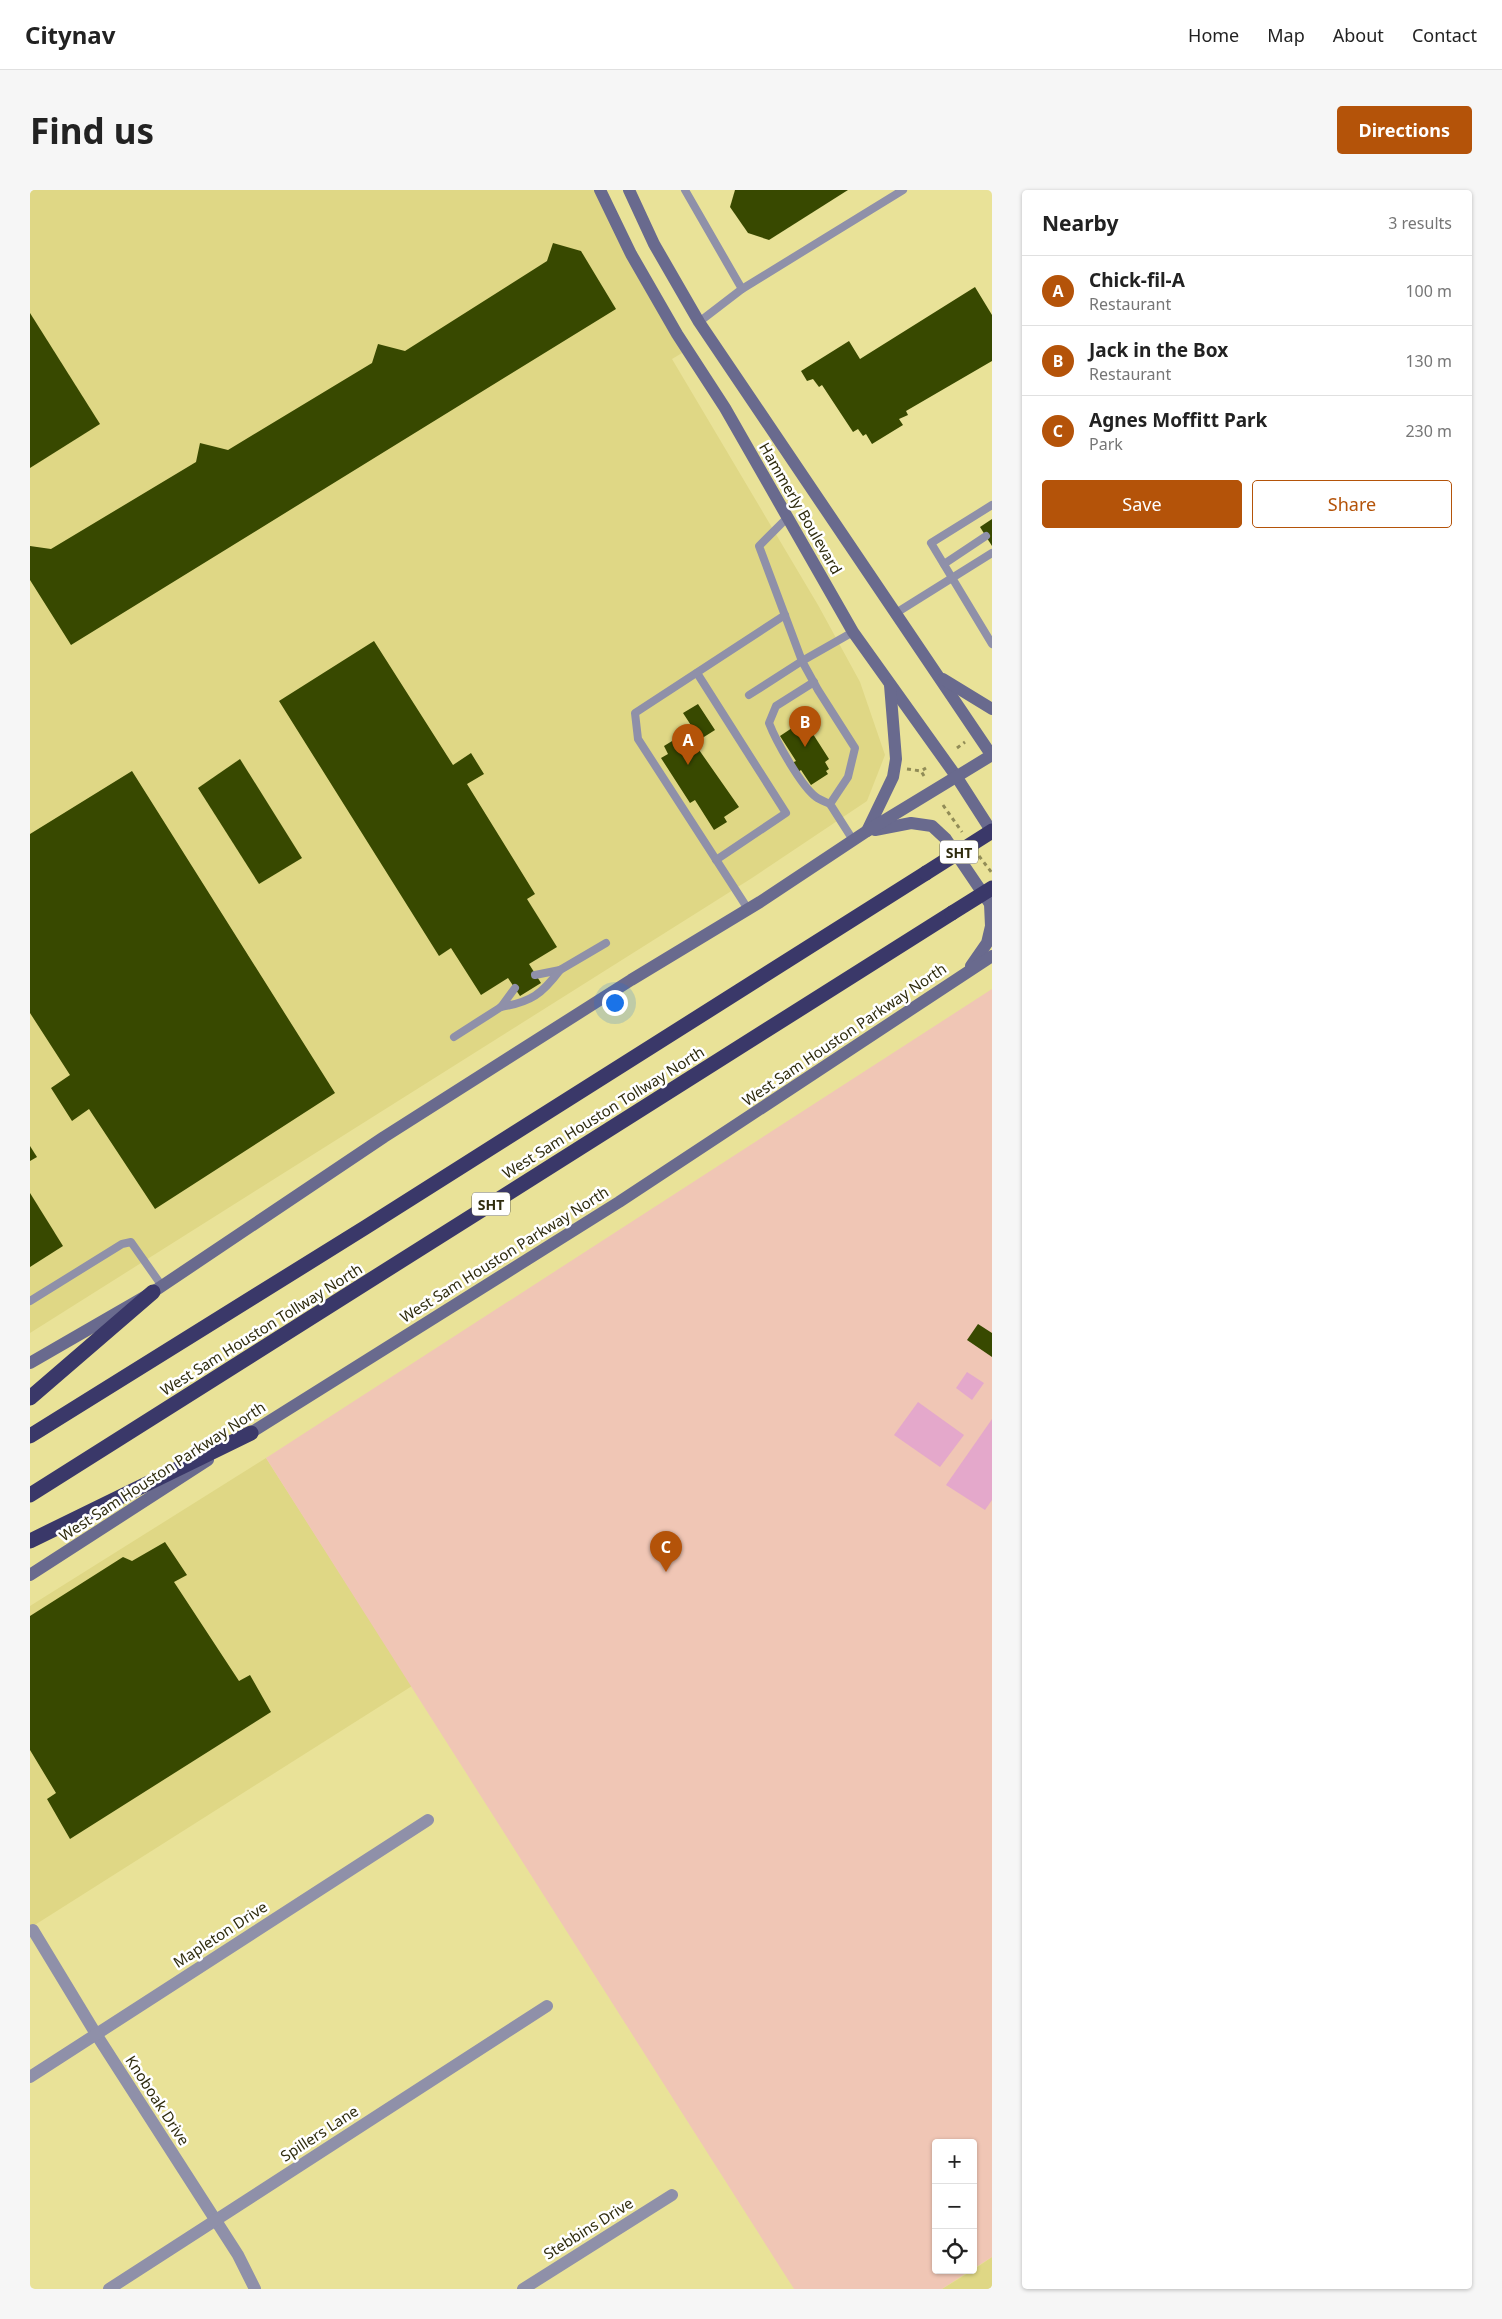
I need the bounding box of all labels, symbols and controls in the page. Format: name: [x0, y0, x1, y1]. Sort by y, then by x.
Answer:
text: Citynav: [25, 18, 115, 51]
text: Home: [1188, 23, 1239, 47]
text: Map: [1267, 23, 1305, 47]
text: About: [1333, 23, 1384, 47]
text: Contact: [1412, 23, 1477, 47]
button: Directions: [1337, 106, 1472, 154]
text: Find us: [30, 107, 154, 154]
text: Nearby: [1042, 209, 1118, 237]
text: 3 results: [1388, 212, 1452, 234]
text: Chick-fil-A: [1089, 267, 1185, 293]
text: A: [1052, 280, 1064, 302]
text: 100 m: [1405, 280, 1452, 302]
text: Restaurant: [1089, 293, 1171, 315]
text: Jack in the Box: [1089, 337, 1228, 363]
text: B: [1053, 350, 1063, 372]
text: 130 m: [1405, 350, 1452, 372]
text: Restaurant: [1089, 363, 1171, 385]
text: Agnes Moffitt Park: [1089, 407, 1267, 433]
text: C: [1053, 420, 1063, 442]
text: 230 m: [1405, 420, 1452, 442]
text: Park: [1089, 433, 1123, 455]
street label: Hammerly Boulevard: [755, 439, 847, 577]
button: Save: [1042, 480, 1242, 528]
button: Share: [1252, 480, 1452, 528]
pin: B: [789, 706, 821, 747]
pin: A: [672, 724, 704, 765]
road number: SHT: [940, 840, 978, 864]
street label: West Sam Houston Parkway North: [738, 958, 950, 1110]
your location: [602, 990, 628, 1016]
street label: West Sam Houston Tollway North: [498, 1041, 708, 1183]
street label: West Sam Houston Parkway North: [396, 1181, 612, 1327]
road number: SHT: [472, 1192, 510, 1216]
street label: West Sam Houston Tollway North: [156, 1258, 366, 1400]
street label: West Sam Houston Parkway North: [55, 1397, 269, 1545]
pin: C: [650, 1531, 682, 1572]
street label: Mapleton Drive: [169, 1896, 271, 1972]
street label: Knoboak Drive: [121, 2051, 195, 2149]
street label: Spillers Lane: [276, 2100, 362, 2166]
map controls: [932, 2139, 977, 2274]
button: +: [932, 2139, 977, 2184]
button: −: [932, 2184, 977, 2229]
street label: Stebbins Drive: [539, 2193, 637, 2263]
button: locate: [932, 2229, 977, 2274]

